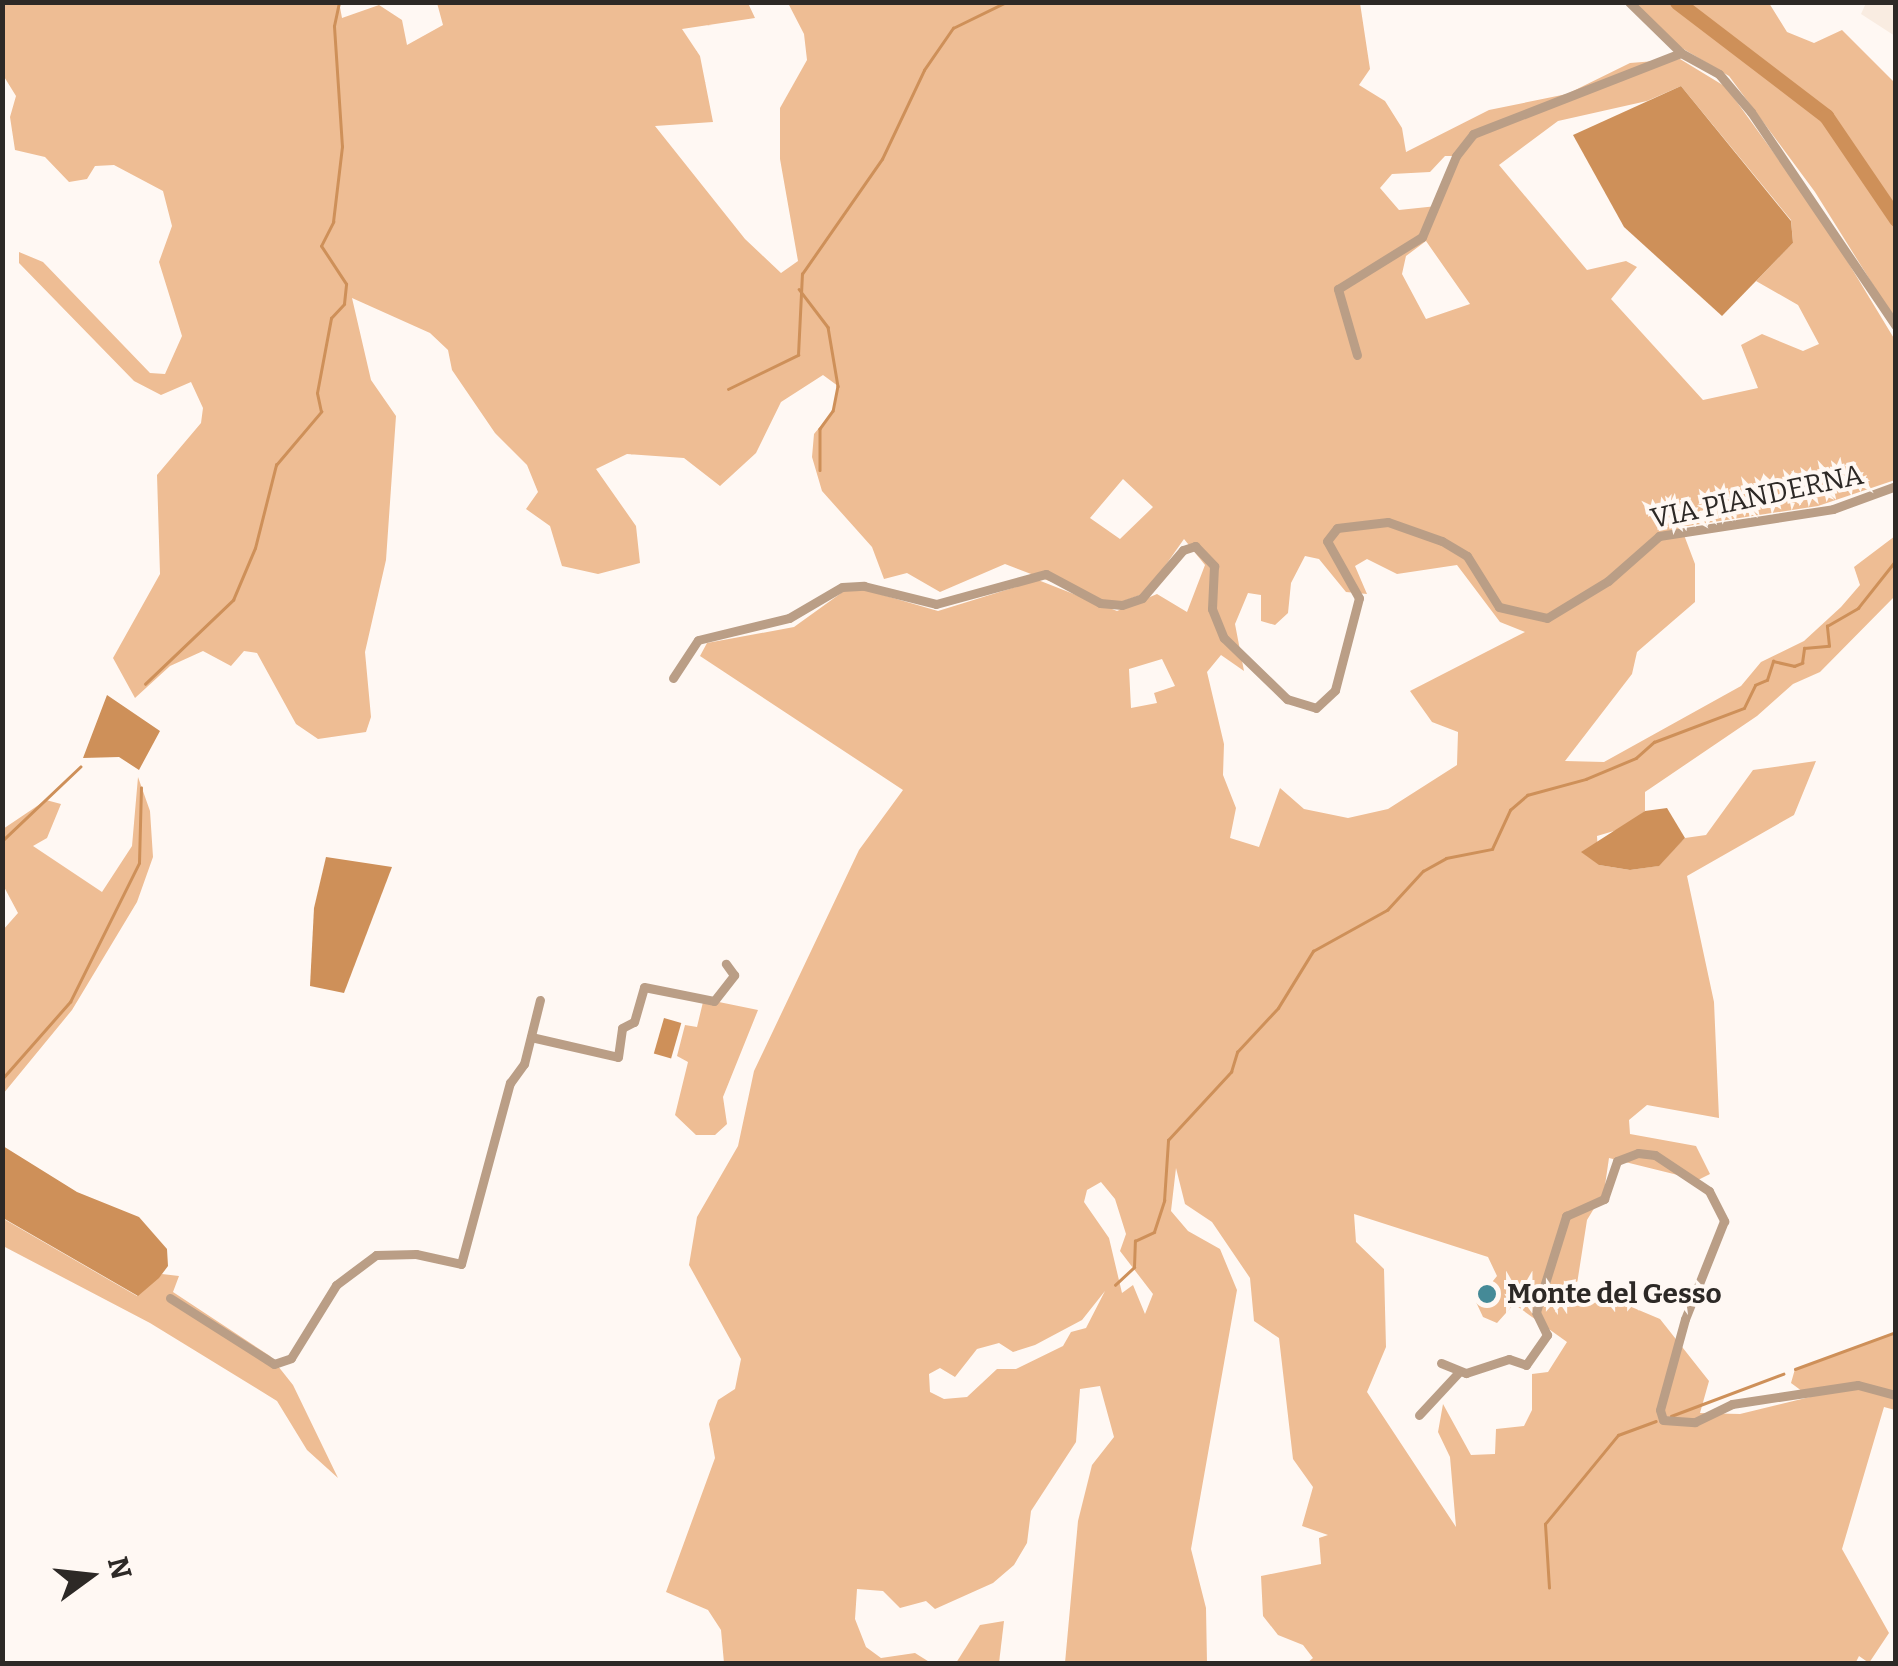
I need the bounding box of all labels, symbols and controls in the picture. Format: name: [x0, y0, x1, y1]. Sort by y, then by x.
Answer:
street label: VIA PIANDERNA: [1648, 458, 1866, 536]
place label: Monte del Gesso: [1507, 1277, 1722, 1311]
marker: Monte del Gesso: [1476, 1283, 1498, 1305]
north arrow: [40, 1526, 140, 1626]
text: N: [101, 1553, 138, 1583]

